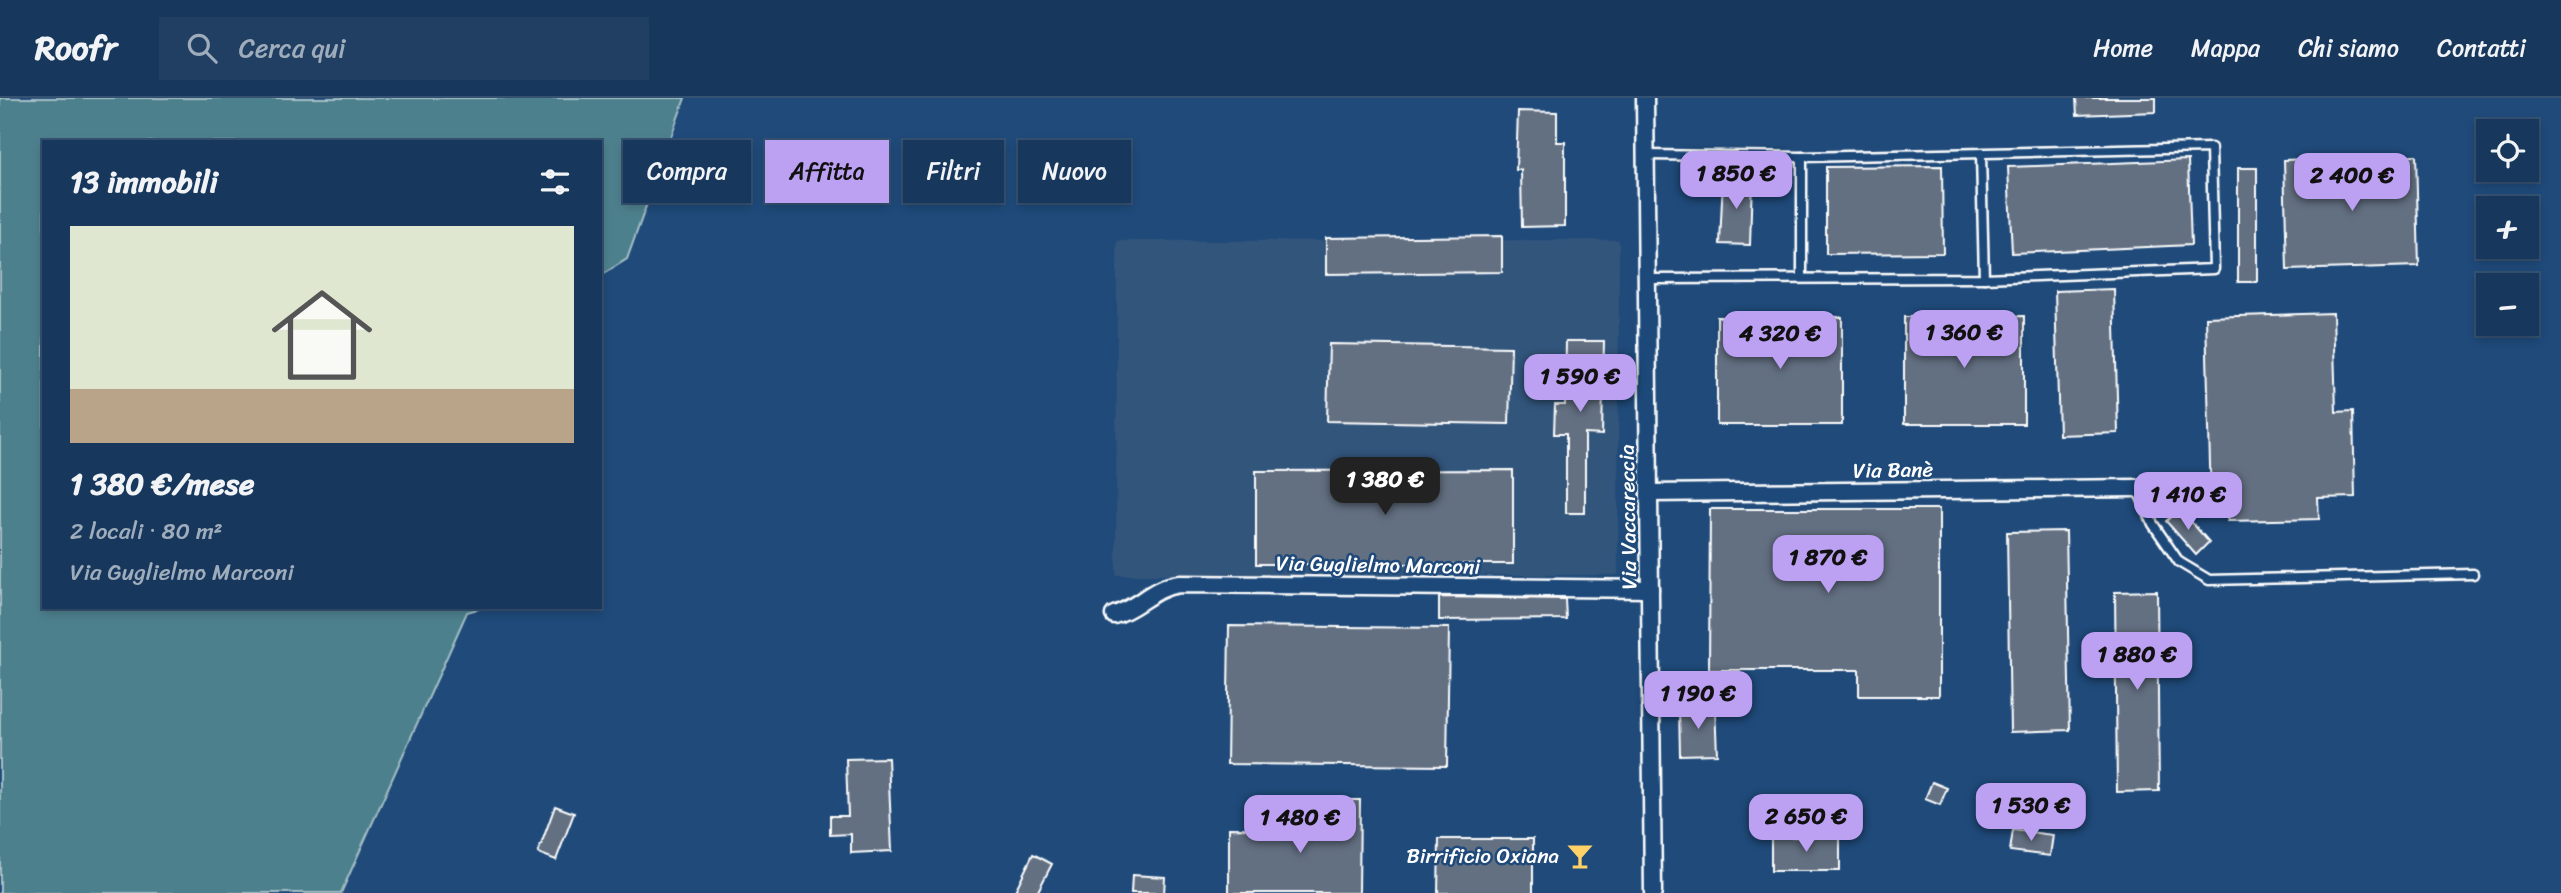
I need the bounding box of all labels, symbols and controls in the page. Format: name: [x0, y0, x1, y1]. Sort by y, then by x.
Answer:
search box: [159, 17, 649, 80]
text: Roofr: [35, 19, 117, 77]
text: Cerca qui: [239, 25, 346, 71]
text: Home: [2093, 27, 2153, 69]
text: Mappa: [2191, 27, 2260, 69]
text: Chi siamo: [2298, 27, 2399, 69]
text: Contatti: [2437, 27, 2526, 69]
icon: search: [183, 29, 221, 67]
map controls: [2476, 119, 2539, 336]
button: locate: [2476, 119, 2539, 182]
chip: Compra: [623, 140, 751, 203]
chip: Affitta: [765, 140, 889, 203]
chip: Filtri: [903, 140, 1004, 203]
chip: Nuovo: [1018, 140, 1131, 203]
pin: 1 850 €: [1671, 152, 1801, 211]
text: 1 850 €: [1696, 153, 1776, 194]
pin: 2 400 €: [2287, 153, 2417, 213]
text: 13 immobili: [70, 155, 218, 209]
text: 2 400 €: [2310, 155, 2394, 196]
icon: filters: [536, 163, 574, 201]
button: +: [2476, 196, 2539, 259]
icon: home: [259, 272, 385, 398]
button: −: [2476, 273, 2539, 336]
pin: 1 360 €: [1899, 310, 2029, 370]
pin: 4 320 €: [1715, 312, 1845, 371]
text: 1 360 €: [1925, 312, 2003, 353]
text: 4 320 €: [1739, 313, 1821, 354]
pin: 1 590 €: [1515, 354, 1645, 414]
text: 1 590 €: [1540, 356, 1620, 397]
street label: Via Vaccareccia: [1608, 443, 1648, 590]
street label: Via Banè: [1852, 450, 1934, 490]
text: 1 380 €/mese: [70, 457, 254, 511]
pin: 1 380 €: [1320, 458, 1450, 517]
text: 1 380 €: [1346, 459, 1424, 500]
pin: 1 410 €: [2123, 472, 2253, 532]
text: 1 410 €: [2150, 474, 2226, 515]
text: 2 locali · 80 m²: [70, 511, 223, 552]
pin: 1 870 €: [1763, 536, 1893, 595]
text: 1 870 €: [1789, 537, 1867, 578]
street label: Via Guglielmo Marconi: [1276, 544, 1482, 586]
text: Via Guglielmo Marconi: [70, 552, 294, 593]
pin: 1 880 €: [2072, 632, 2202, 692]
text: 1 880 €: [2097, 634, 2177, 675]
pin: 1 190 €: [1633, 672, 1763, 731]
text: 1 190 €: [1660, 673, 1736, 714]
pin: 1 530 €: [1966, 784, 2096, 843]
text: 1 530 €: [1992, 785, 2070, 826]
pin: 2 650 €: [1741, 794, 1871, 854]
pin: 1 480 €: [1235, 796, 1365, 855]
text: 2 650 €: [1765, 796, 1847, 837]
text: 1 480 €: [1260, 797, 1340, 838]
place label: Birrificio Oxiana: [1406, 837, 1559, 875]
bar icon: Birrificio Oxiana: [1565, 841, 1595, 871]

